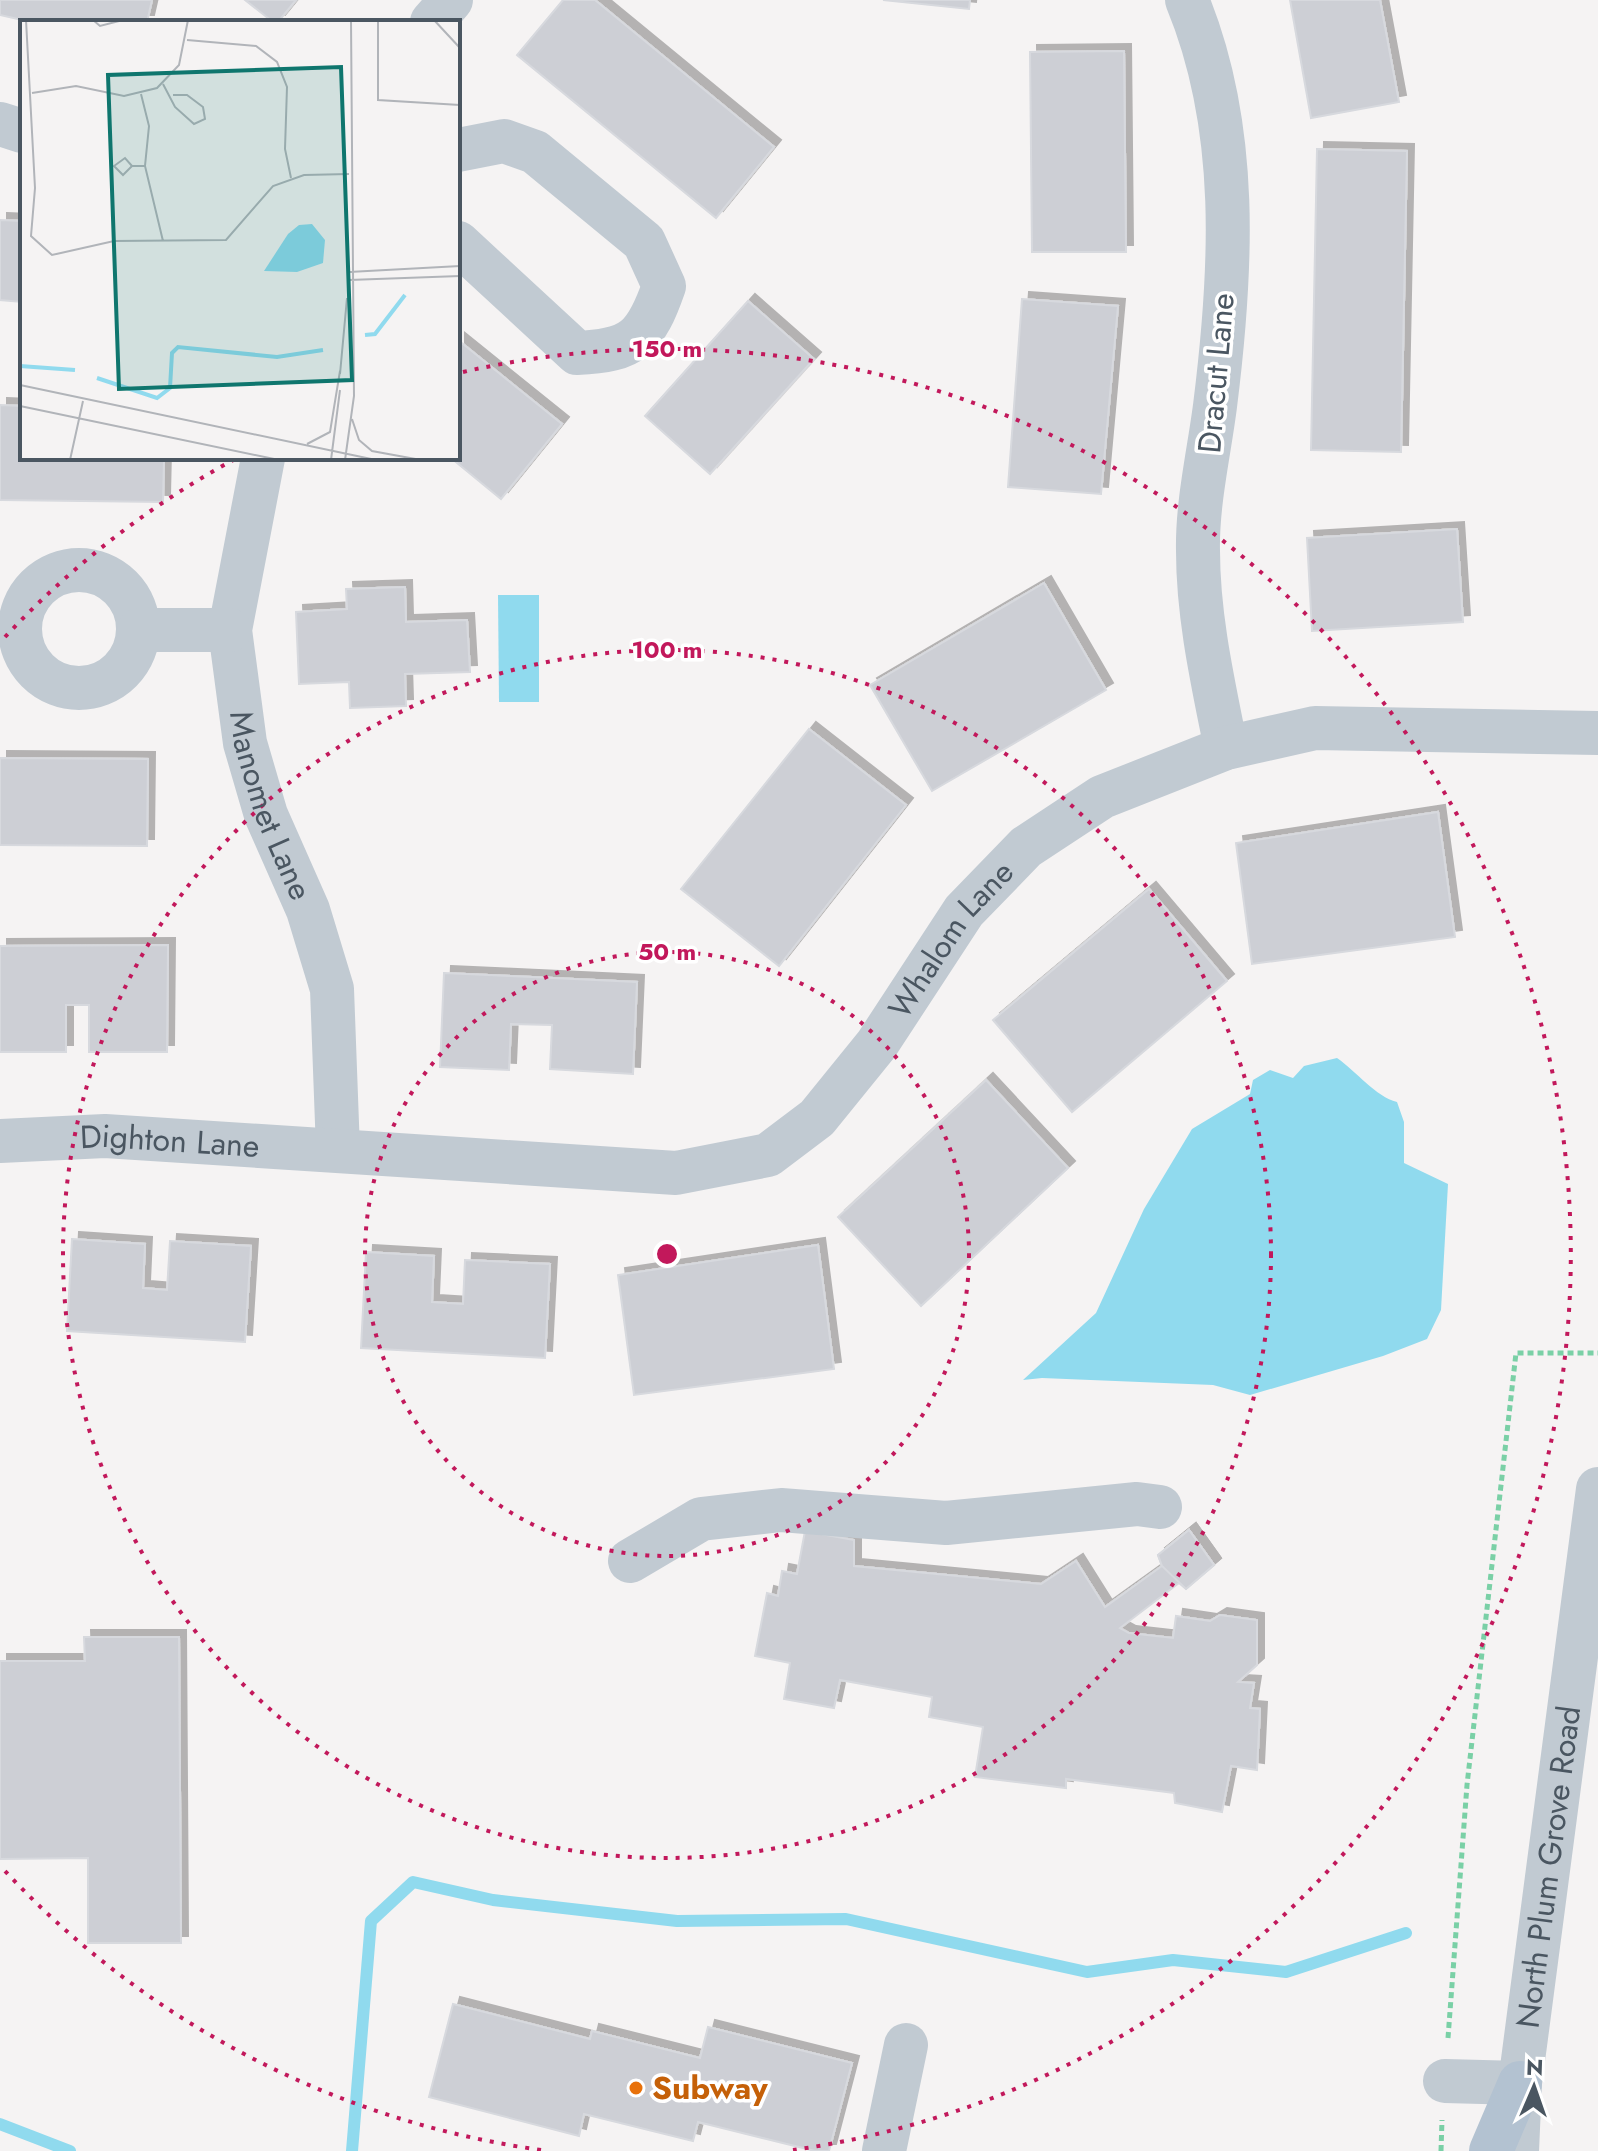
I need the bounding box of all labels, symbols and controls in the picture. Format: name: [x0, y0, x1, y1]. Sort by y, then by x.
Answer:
inset map: [20, 20, 460, 460]
street label: Dracut Lane: [1186, 291, 1246, 455]
text: 150 m: [632, 331, 702, 366]
text: 100 m: [632, 632, 702, 667]
street label: Manomet Lane: [218, 708, 324, 907]
street label: Whalom Lane: [877, 850, 1024, 1027]
text: 50 m: [638, 934, 696, 969]
street label: Dighton Lane: [79, 1113, 261, 1169]
centre of rings: [653, 1240, 681, 1268]
street label: North Plum Grove Road: [1504, 1703, 1592, 2031]
north arrow: [1494, 2047, 1574, 2127]
text: N: [1525, 2051, 1544, 2083]
place label: Subway: [652, 2065, 768, 2111]
marker: Subway: [627, 2079, 645, 2097]

